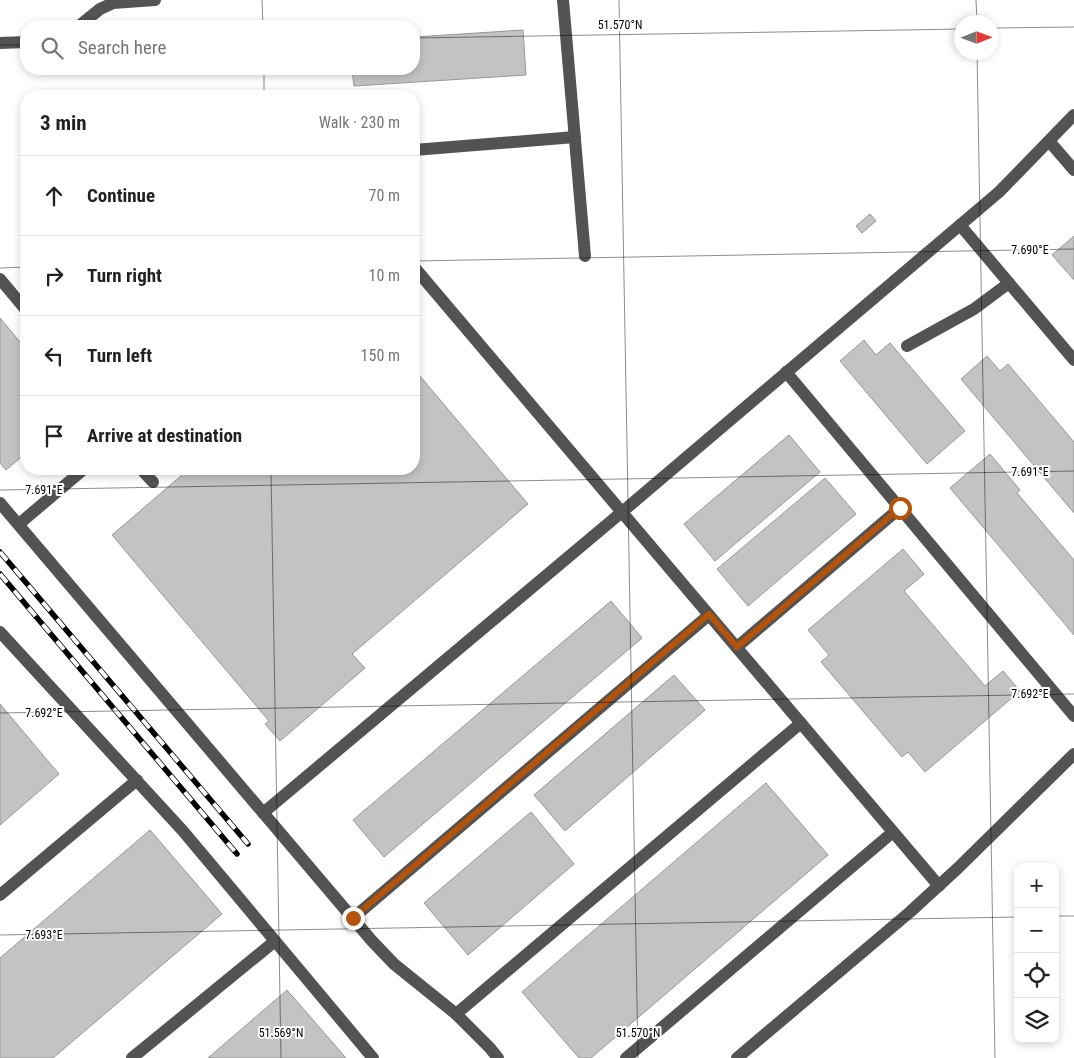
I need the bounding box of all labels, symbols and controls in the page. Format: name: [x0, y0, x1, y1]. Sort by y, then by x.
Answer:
north arrow: [954, 15, 999, 60]
text: 51.570°N: [598, 18, 642, 32]
search box: [20, 20, 420, 75]
icon: search: [38, 34, 66, 62]
text: Search here: [78, 36, 166, 59]
text: 3 min: [40, 111, 87, 135]
text: Walk · 230 m: [319, 113, 400, 132]
icon: ahead: [40, 182, 68, 210]
text: Continue: [87, 184, 155, 207]
text: 70 m: [368, 186, 400, 205]
text: 7.690°E: [1011, 243, 1049, 257]
icon: right: [40, 262, 68, 290]
text: Turn right: [87, 264, 162, 287]
text: 10 m: [368, 266, 400, 285]
icon: left: [40, 342, 68, 370]
text: Turn left: [87, 344, 152, 367]
text: 150 m: [361, 346, 400, 365]
icon: arrive: [40, 422, 68, 450]
text: Arrive at destination: [87, 424, 242, 447]
text: 7.691°E: [1011, 465, 1049, 479]
text: 7.691°E: [25, 483, 63, 497]
route start: [889, 497, 912, 520]
text: 7.692°E: [1011, 687, 1049, 701]
text: 7.692°E: [25, 706, 63, 720]
map controls: [1014, 863, 1059, 1043]
button: +: [1014, 863, 1059, 908]
route end: [342, 907, 365, 930]
button: −: [1014, 908, 1059, 953]
text: 7.693°E: [25, 928, 63, 942]
button: locate: [1014, 953, 1059, 998]
button: layers: [1014, 998, 1059, 1043]
text: 51.569°N: [259, 1026, 303, 1040]
text: 51.570°N: [616, 1026, 660, 1040]

